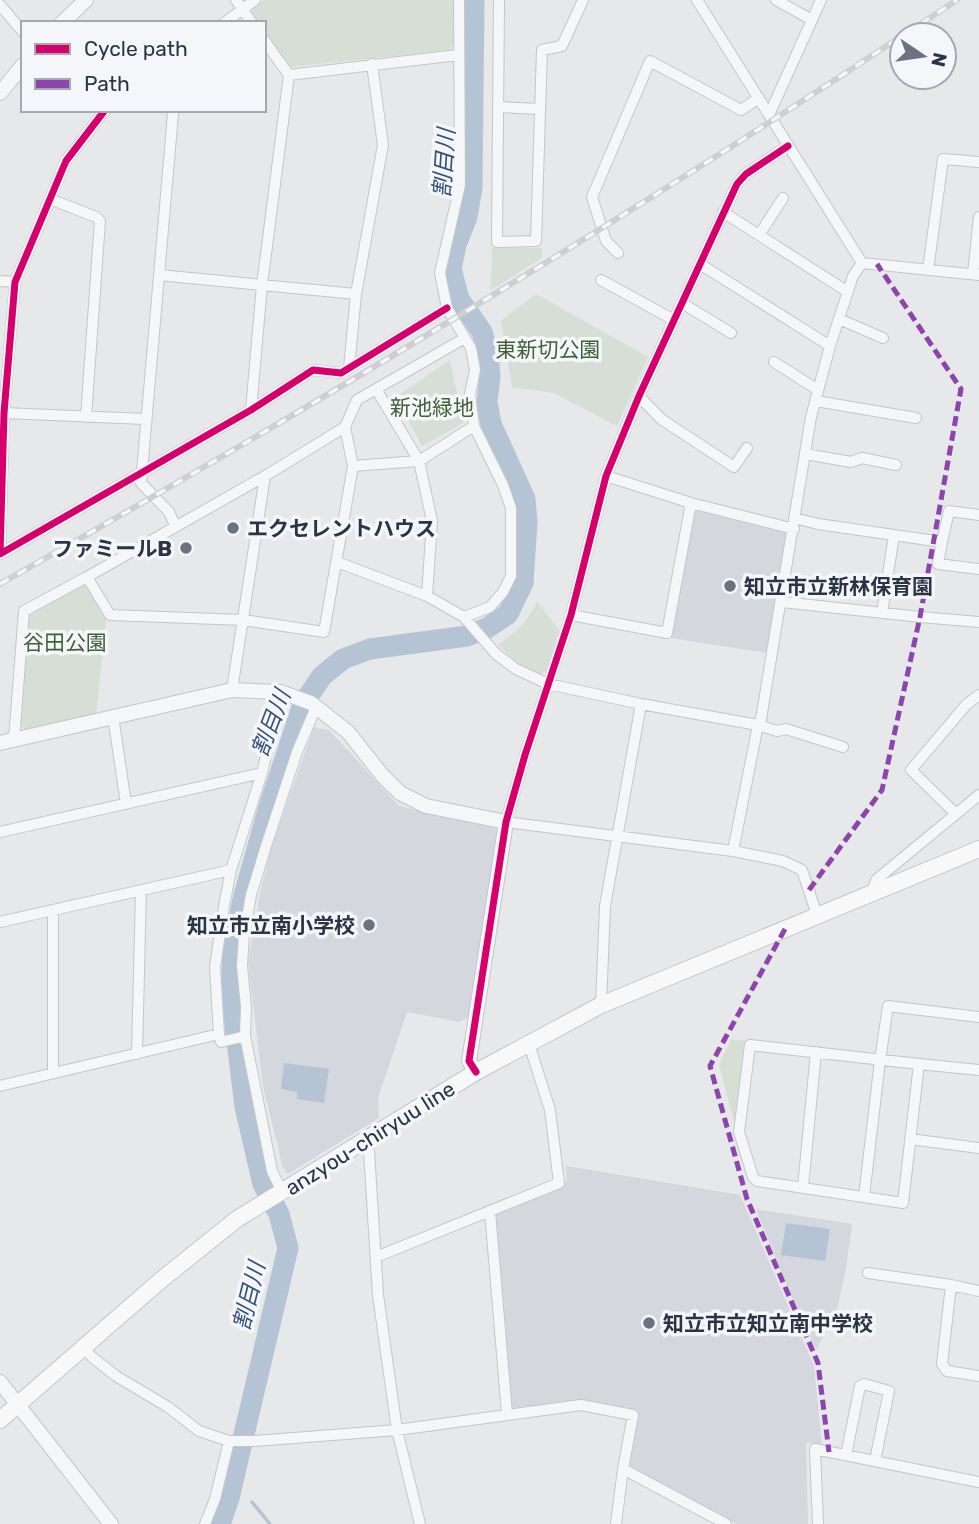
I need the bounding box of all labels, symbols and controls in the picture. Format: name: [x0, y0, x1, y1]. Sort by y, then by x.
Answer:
legend: [21, 21, 266, 112]
north arrow: [888, 21, 958, 91]
text: Cycle path: [84, 36, 188, 61]
text: N: [926, 50, 952, 69]
text: Path: [84, 71, 130, 96]
water label: 割目川: [428, 125, 461, 198]
park label: 東新切公園: [496, 337, 601, 362]
park label: 新池緑地: [390, 395, 474, 420]
place label: エクセレントハウス: [247, 516, 436, 541]
marker: エクセレントハウス: [225, 520, 241, 536]
place label: ファミールB: [52, 536, 172, 561]
marker: ファミールB: [178, 540, 194, 556]
place label: 知立市立新林保育園: [744, 574, 933, 599]
marker: 知立市立新林保育園: [722, 578, 738, 594]
park label: 谷田公園: [23, 630, 107, 655]
water label: 割目川: [246, 683, 298, 760]
place label: 知立市立南小学校: [187, 913, 355, 938]
marker: 知立市立南小学校: [361, 917, 377, 933]
street label: anzyou-chiryuu line: [281, 1076, 459, 1200]
water label: 割目川: [227, 1256, 272, 1333]
place label: 知立市立知立南中学校: [663, 1311, 873, 1336]
marker: 知立市立知立南中学校: [641, 1315, 657, 1331]

